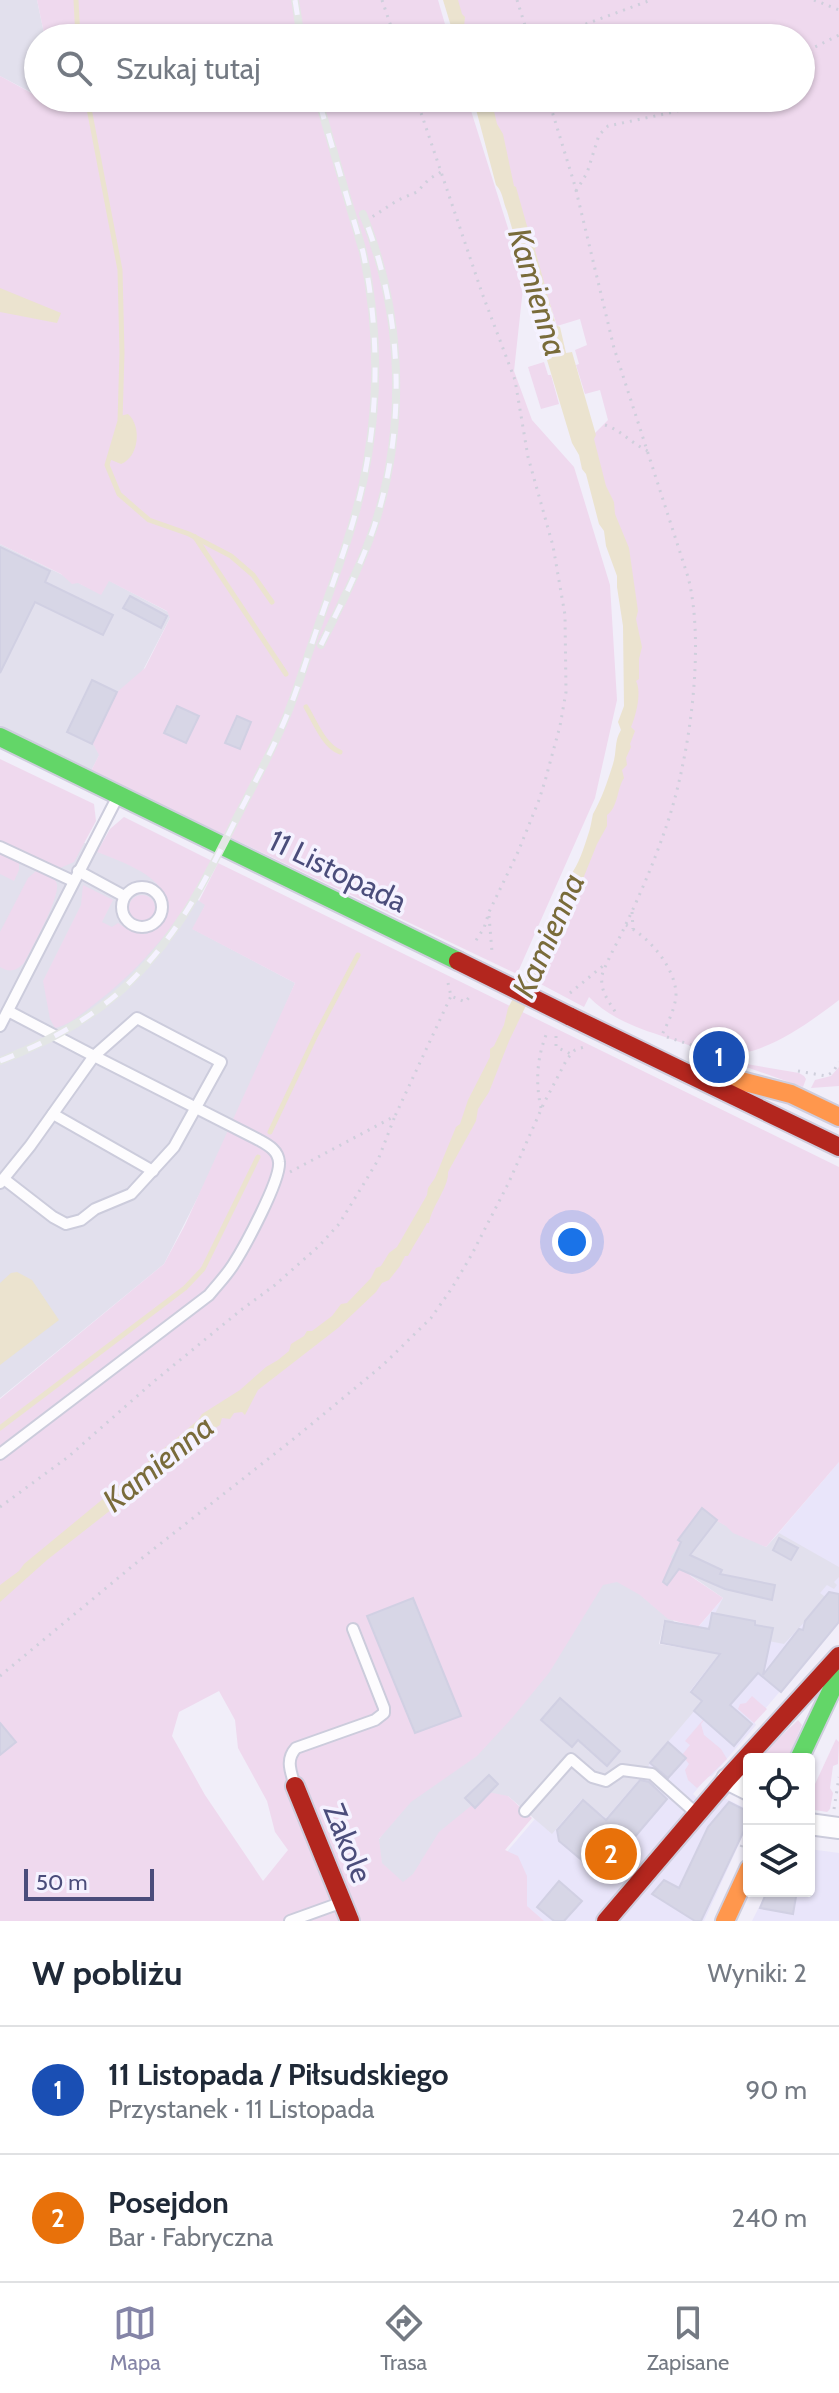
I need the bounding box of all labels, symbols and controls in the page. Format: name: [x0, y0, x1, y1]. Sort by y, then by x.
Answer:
search box: [24, 24, 815, 112]
icon: search: [52, 46, 96, 90]
text: Szukaj tutaj: [116, 50, 261, 87]
water label: Kamienna: [500, 223, 576, 361]
street label: 11 Listopada: [263, 822, 414, 920]
water label: Kamienna: [503, 867, 593, 1003]
pin: 1: [693, 1027, 745, 1087]
your location: [552, 1222, 592, 1262]
water label: Kamienna: [94, 1406, 222, 1520]
map controls: [743, 1753, 815, 1897]
button: locate: [743, 1753, 815, 1825]
street label: Zakole: [315, 1798, 381, 1888]
pin: 2: [585, 1824, 637, 1884]
button: layers: [743, 1825, 815, 1897]
scale bar: [24, 1865, 154, 1901]
text: 50 m: [36, 1869, 88, 1896]
text: W pobliżu: [32, 1952, 183, 1994]
text: Wyniki: 2: [707, 1957, 807, 1989]
text: 11 Listopada / Piłsudskiego: [108, 2056, 449, 2093]
text: 1: [53, 2074, 63, 2106]
text: 90 m: [745, 2074, 807, 2106]
text: Przystanek · 11 Listopada: [108, 2093, 374, 2125]
text: Posejdon: [108, 2184, 229, 2221]
text: 2: [51, 2202, 65, 2234]
text: 240 m: [732, 2202, 807, 2234]
text: Bar · Fabryczna: [108, 2221, 273, 2253]
tab: Mapa: [110, 2301, 161, 2376]
tab: Trasa: [380, 2301, 427, 2376]
tab: Zapisane: [647, 2301, 729, 2376]

